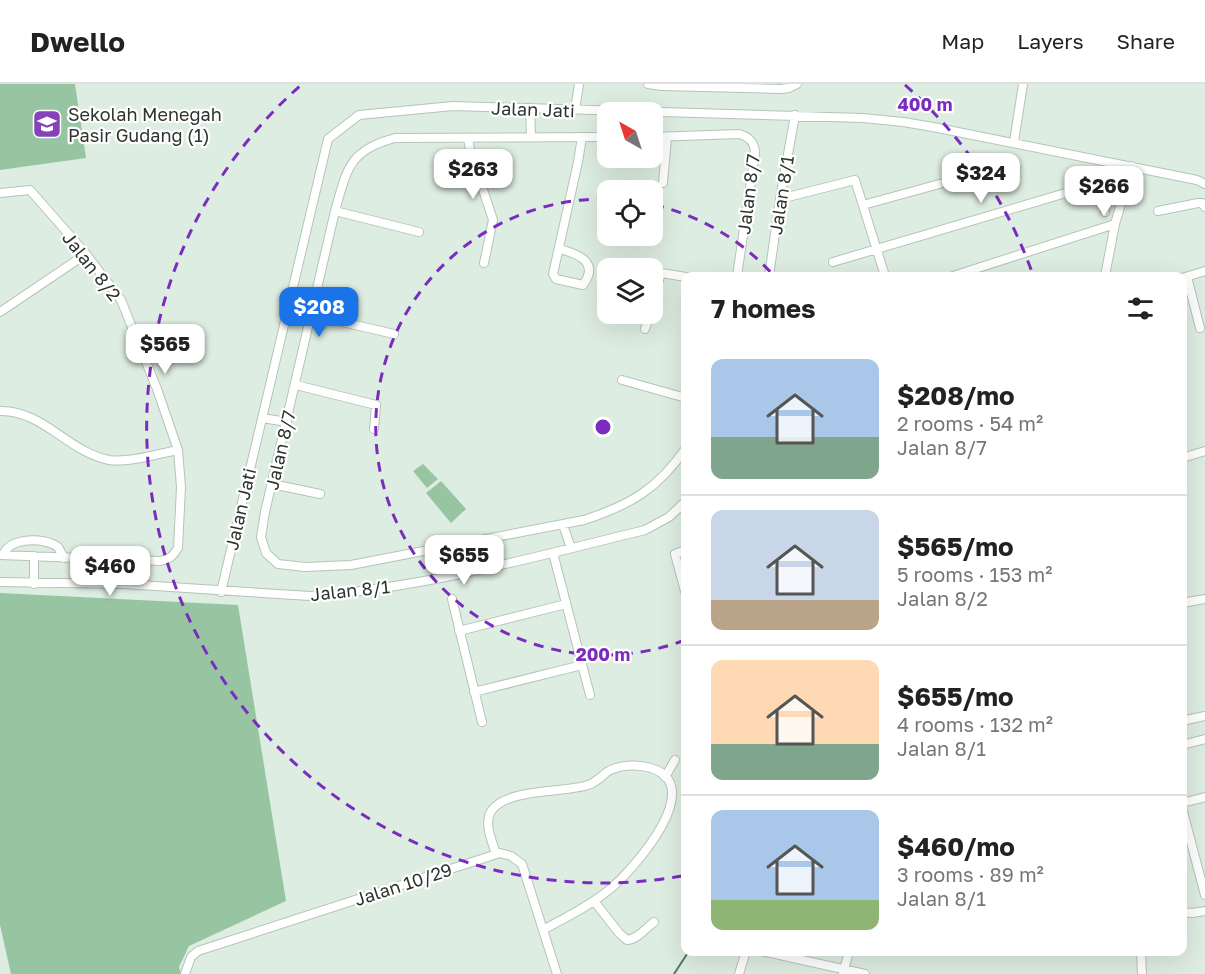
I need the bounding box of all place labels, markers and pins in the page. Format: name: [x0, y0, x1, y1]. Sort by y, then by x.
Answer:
place label: Sekolah Menegah Pasir Gudang (1): [68, 103, 222, 146]
school or university icon: Sekolah Menegah Pasir Gudang (1): [31, 108, 63, 140]
pin: $263: [437, 149, 509, 200]
pin: $324: [945, 153, 1017, 204]
pin: $266: [1068, 166, 1140, 217]
pin: $208: [283, 287, 355, 338]
pin: $565: [129, 324, 201, 375]
centre of rings: [593, 417, 613, 437]
pin: $655: [428, 535, 500, 586]
pin: $460: [74, 546, 146, 597]

